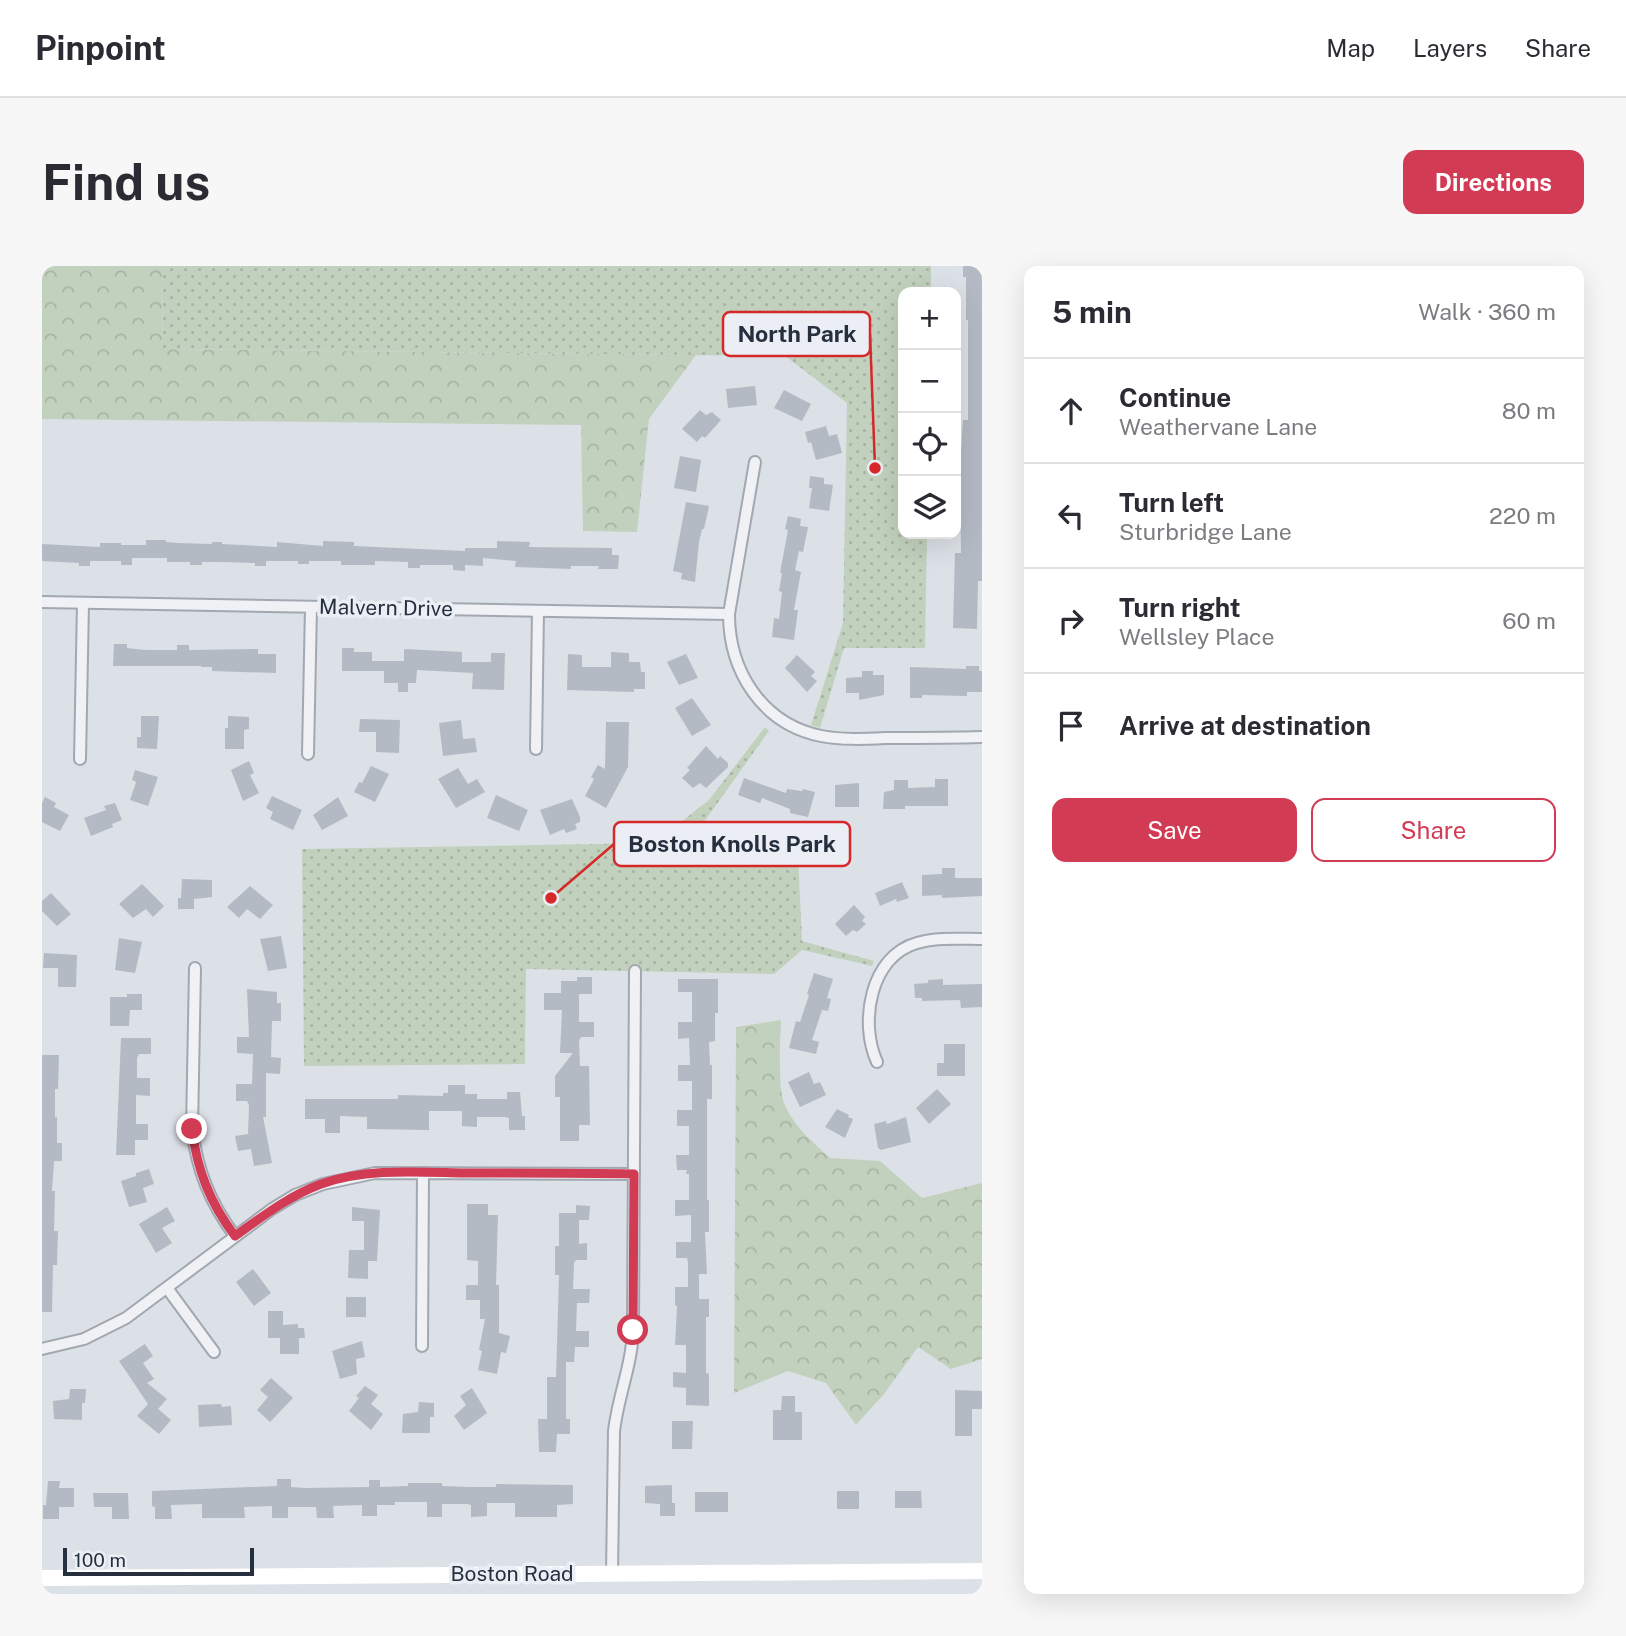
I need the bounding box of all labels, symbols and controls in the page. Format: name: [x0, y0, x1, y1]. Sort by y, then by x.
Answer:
text: Pinpoint: [35, 29, 166, 67]
text: Map: [1326, 34, 1375, 62]
text: Layers: [1413, 34, 1487, 62]
text: Share: [1525, 34, 1591, 62]
button: Directions: [1403, 150, 1584, 214]
text: Find us: [42, 153, 210, 211]
map controls: [898, 287, 961, 539]
button: +: [898, 287, 961, 350]
text: 5 min: [1052, 294, 1132, 330]
text: Walk · 360 m: [1418, 298, 1556, 325]
callout: North Park: [723, 312, 870, 356]
text: North Park: [737, 320, 857, 347]
button: −: [898, 350, 961, 413]
text: Continue: [1119, 382, 1231, 413]
icon: ahead: [1052, 392, 1090, 430]
text: 80 m: [1502, 397, 1556, 424]
button: locate: [898, 413, 961, 476]
text: Weathervane Lane: [1119, 413, 1317, 440]
button: layers: [898, 476, 961, 539]
text: Turn left: [1119, 487, 1224, 518]
icon: left: [1052, 497, 1090, 535]
text: 220 m: [1489, 502, 1556, 529]
text: Sturbridge Lane: [1119, 518, 1292, 545]
text: Turn right: [1119, 592, 1241, 623]
street label: Malvern Drive: [319, 594, 453, 621]
icon: right: [1052, 602, 1090, 640]
text: 60 m: [1502, 607, 1556, 634]
text: Wellsley Place: [1119, 623, 1275, 650]
icon: arrive: [1052, 707, 1090, 745]
text: Arrive at destination: [1119, 710, 1371, 741]
button: Save: [1052, 798, 1297, 862]
button: Share: [1311, 798, 1556, 862]
callout: Boston Knolls Park: [614, 822, 850, 866]
text: Boston Knolls Park: [628, 830, 836, 857]
route end: [176, 1113, 207, 1144]
route start: [617, 1314, 648, 1345]
scale bar: [63, 1545, 254, 1577]
text: 100 m: [74, 1549, 126, 1571]
street label: Boston Road: [450, 1561, 574, 1586]

